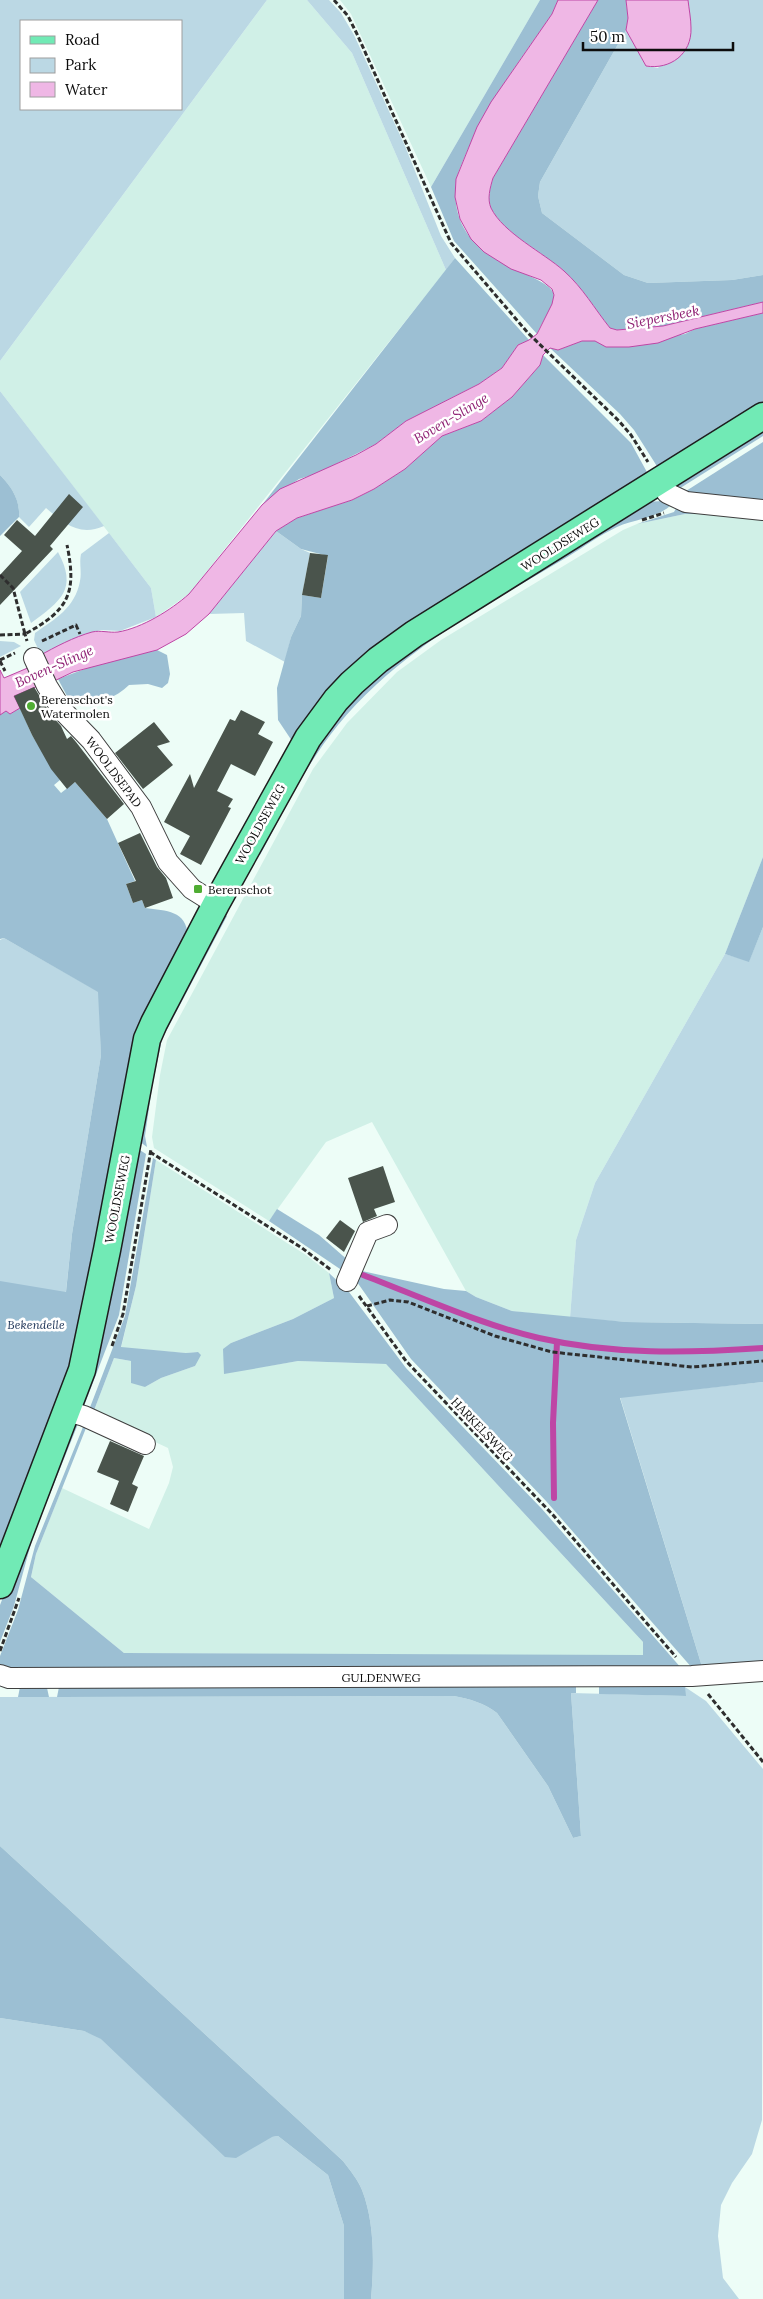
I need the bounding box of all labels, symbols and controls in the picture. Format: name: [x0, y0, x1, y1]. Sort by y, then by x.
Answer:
legend: [20, 20, 182, 110]
scale bar: [583, 20, 733, 52]
text: 50 m: [590, 27, 625, 46]
text: Road: [65, 30, 100, 49]
text: Park: [65, 55, 96, 74]
text: Water: [65, 80, 108, 99]
water label: Siepersbeek: [625, 301, 701, 333]
water label: Boven-Slinge: [410, 388, 492, 447]
street label: WOOLDSEWEG: [518, 514, 602, 574]
water label: Boven-Slinge: [12, 641, 96, 691]
place label: Berenschot's Watermolen: [41, 692, 113, 721]
marker: Berenschot's Watermolen: [25, 700, 37, 712]
street label: WOOLDSEPAD: [83, 734, 145, 810]
street label: WOOLDSEWEG: [232, 781, 288, 867]
place label: Berenschot: [208, 882, 272, 897]
marker: Berenschot: [192, 883, 204, 895]
street label: WOOLDSEWEG: [101, 1154, 133, 1244]
park label: Bekendelle: [7, 1317, 65, 1332]
street label: HARKELSWEG: [448, 1394, 516, 1464]
street label: GULDENWEG: [341, 1670, 421, 1685]

